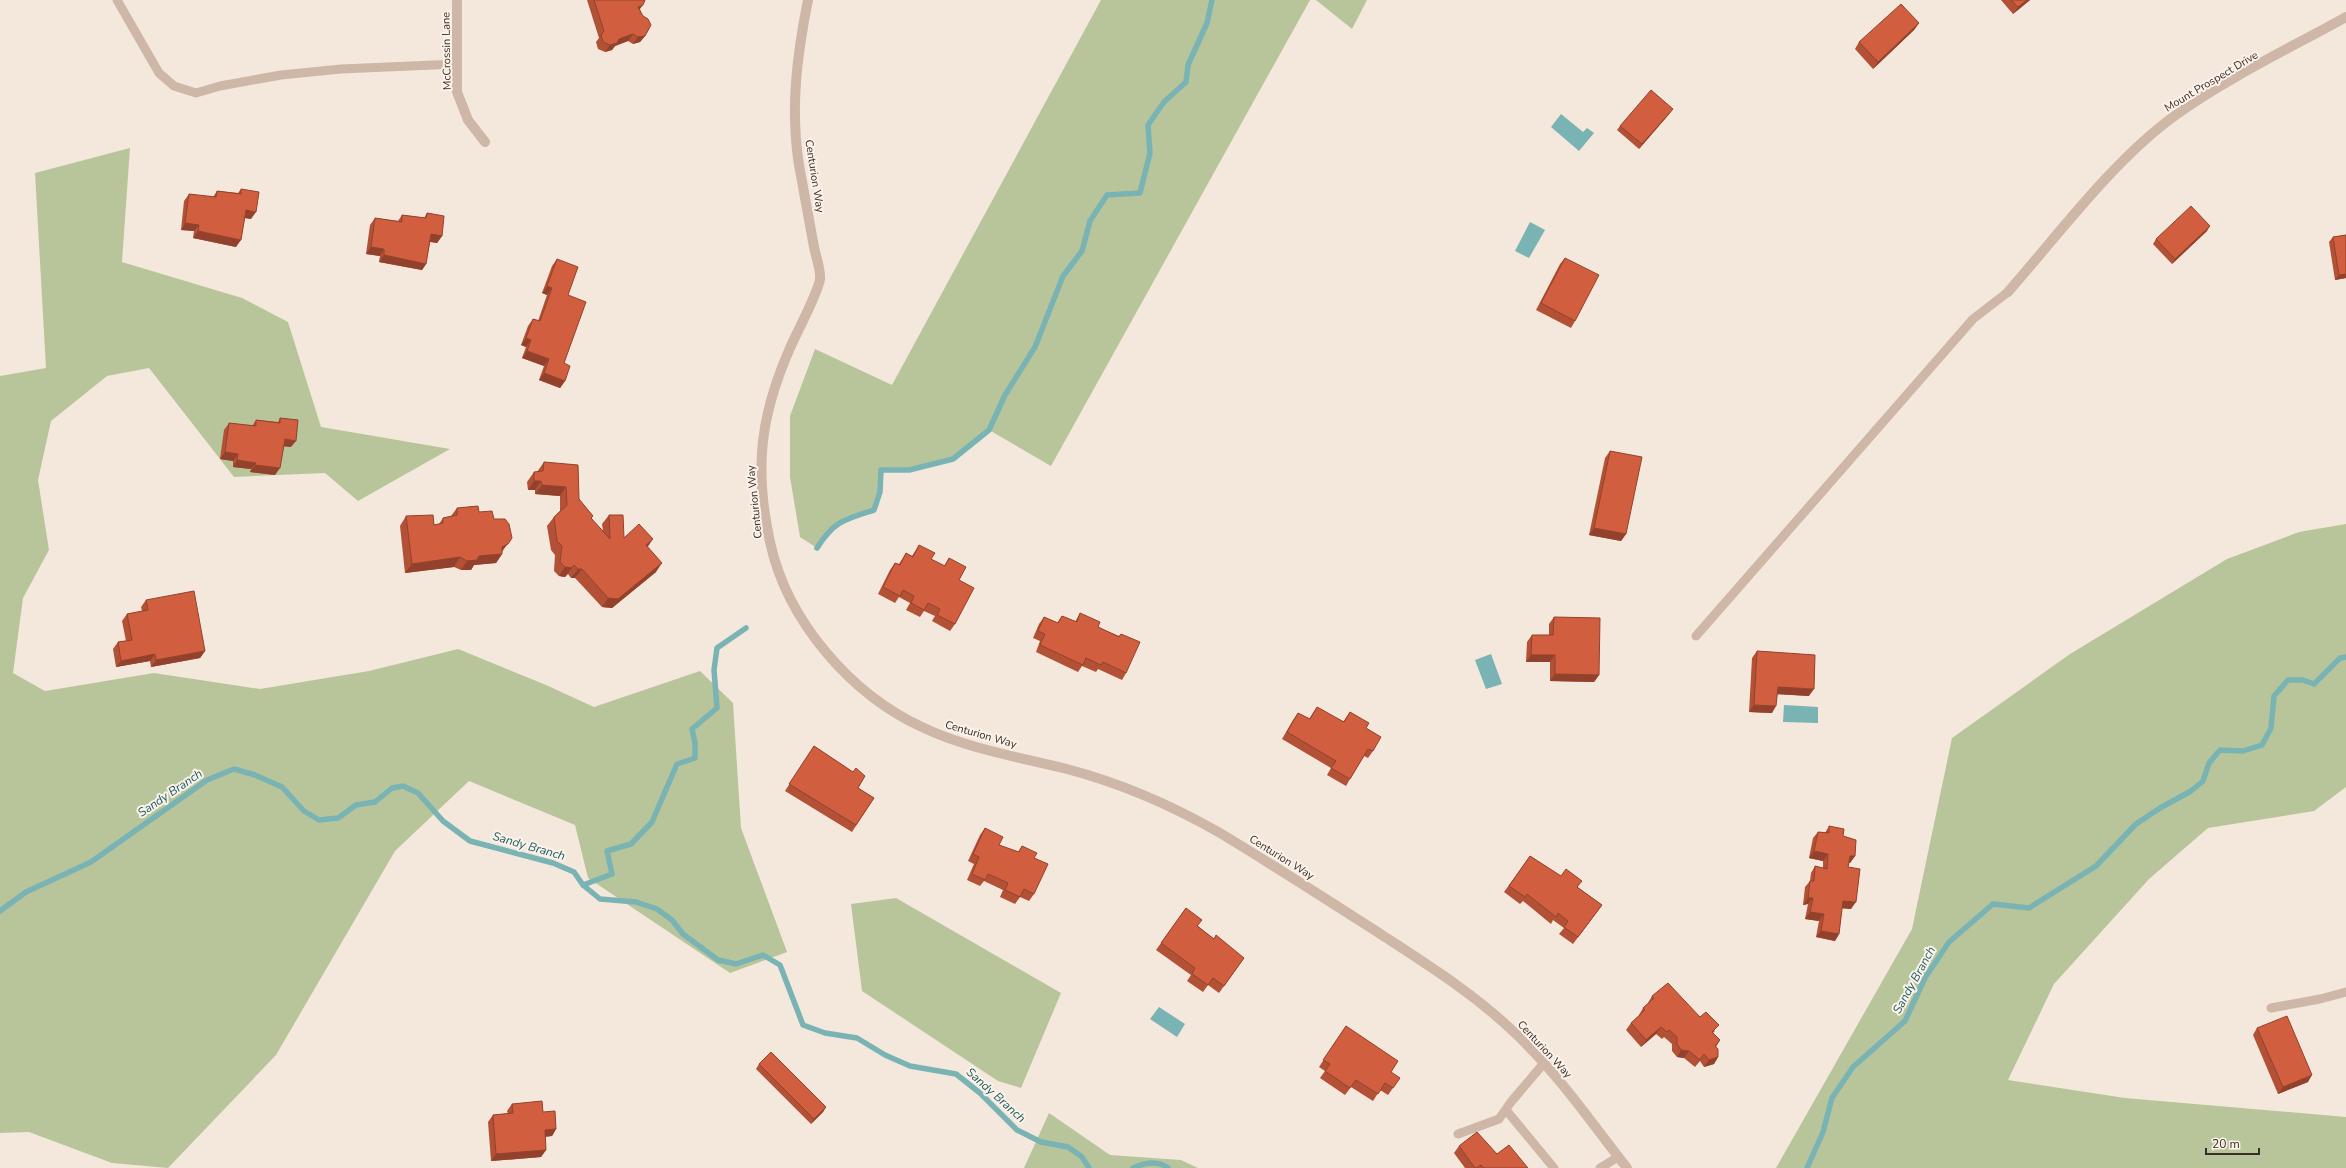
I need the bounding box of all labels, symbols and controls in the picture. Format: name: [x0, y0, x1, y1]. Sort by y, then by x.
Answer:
street label: McCrossin Lane: [438, 12, 455, 90]
street label: Mount Prospect Drive: [2162, 47, 2261, 115]
street label: Centurion Way: [801, 138, 828, 214]
street label: Centurion Way: [743, 464, 766, 539]
street label: Centurion Way: [943, 717, 1019, 752]
water label: Sandy Branch: [135, 765, 206, 821]
water label: Sandy Branch: [491, 828, 567, 864]
street label: Centurion Way: [1246, 832, 1317, 884]
water label: Sandy Branch: [1889, 943, 1939, 1017]
street label: Centurion Way: [1514, 1017, 1575, 1082]
water label: Sandy Branch: [963, 1064, 1029, 1126]
scale bar: [2206, 1130, 2259, 1156]
text: 20 m: [2212, 1136, 2240, 1152]

